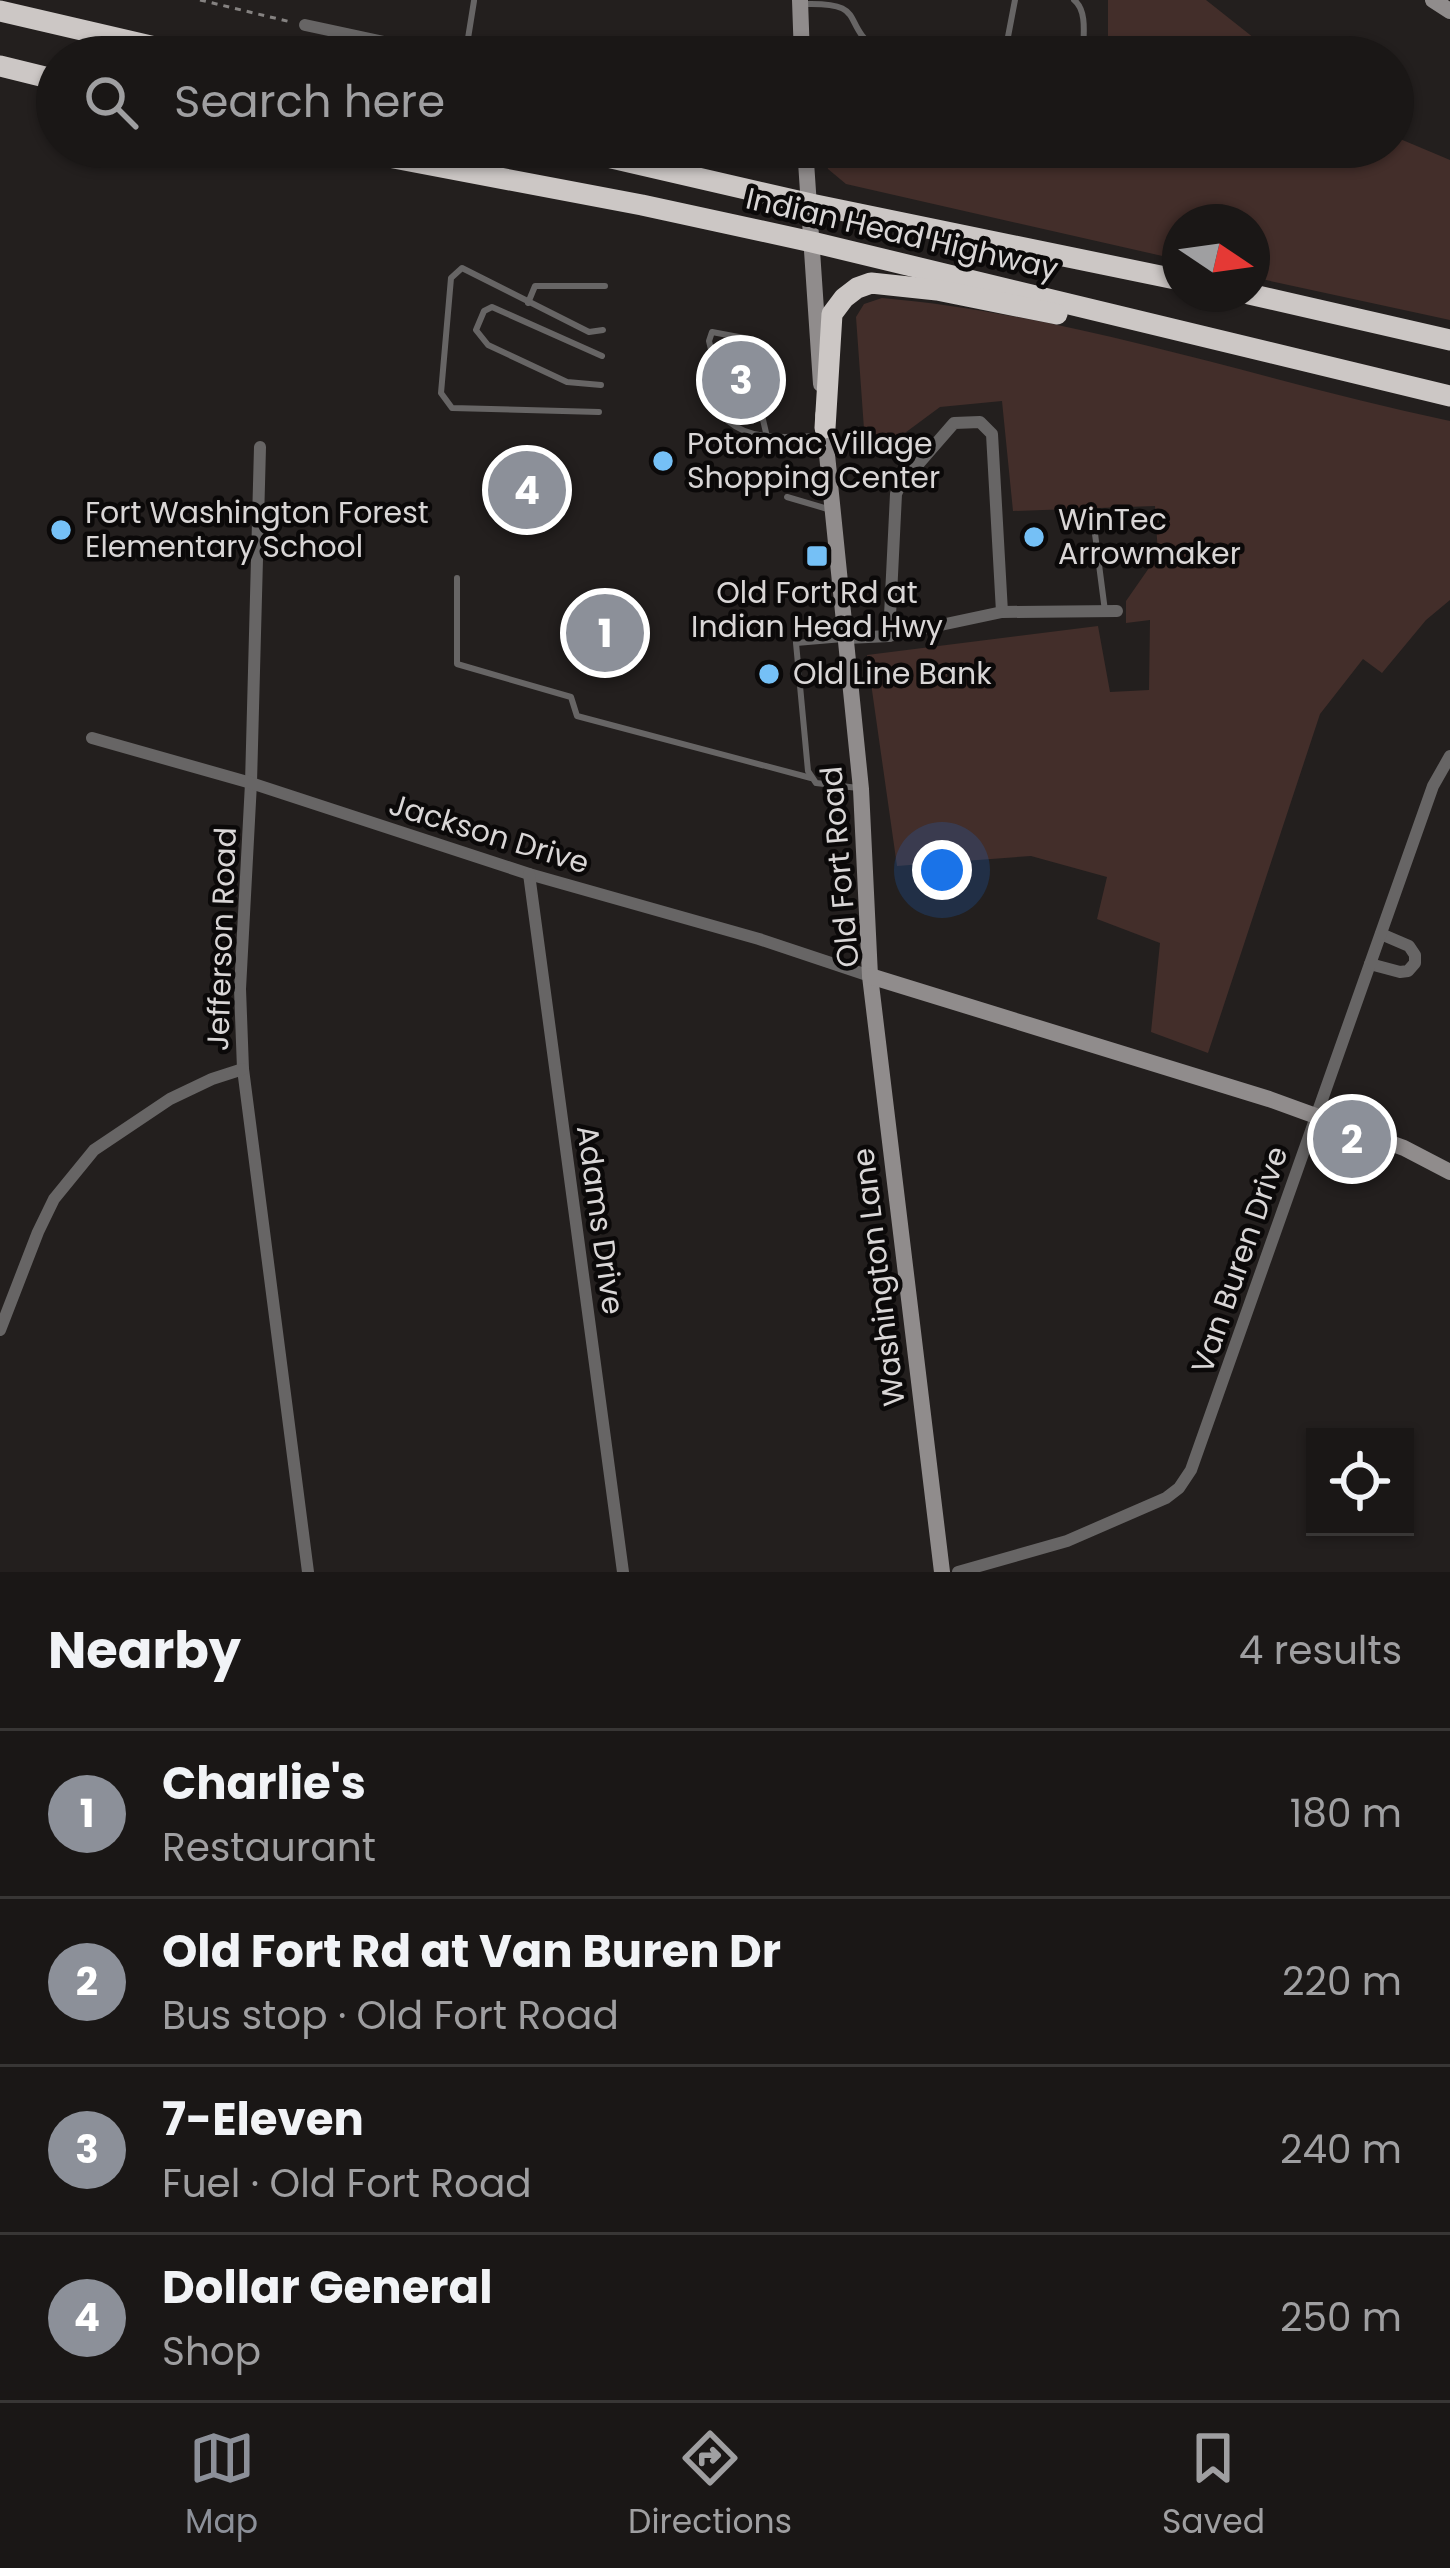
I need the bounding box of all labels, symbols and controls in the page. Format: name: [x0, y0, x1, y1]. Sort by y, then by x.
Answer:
search box: [36, 36, 1414, 168]
icon: search: [78, 69, 144, 135]
text: Search here: [174, 70, 445, 133]
street label: Indian Head Highway: [742, 177, 1062, 290]
north arrow: [1162, 204, 1270, 312]
pin: 3: [702, 335, 780, 425]
place label: Potomac Village Shopping Center: [687, 422, 940, 499]
pin: 4: [488, 445, 566, 535]
marker: Potomac Village Shopping Center: [650, 448, 676, 474]
place label: Fort Washington Forest Elementary School: [85, 491, 429, 568]
place label: WinTec Arrowmaker: [1058, 498, 1241, 575]
marker: Fort Washington Forest Elementary School: [48, 517, 74, 543]
marker: WinTec Arrowmaker: [1021, 524, 1047, 550]
marker: Old Fort Rd at Indian Head Hwy: [804, 543, 830, 569]
place label: Old Fort Rd at Indian Head Hwy: [691, 571, 943, 648]
pin: 1: [566, 588, 644, 678]
place label: Old Line Bank: [793, 652, 992, 695]
marker: Old Line Bank: [756, 661, 782, 687]
street label: Old Fort Road: [809, 765, 870, 969]
street label: Jackson Drive: [384, 783, 594, 884]
street label: Jefferson Road: [196, 826, 247, 1052]
your location: [912, 840, 972, 900]
pin: 2: [1313, 1094, 1391, 1184]
street label: Adams Drive: [566, 1123, 635, 1317]
street label: Van Buren Drive: [1181, 1141, 1299, 1379]
street label: Washington Lane: [841, 1146, 916, 1409]
map controls: [1306, 1428, 1414, 1536]
button: locate: [1306, 1428, 1414, 1536]
text: Nearby: [48, 1614, 241, 1686]
text: 4 results: [1239, 1623, 1402, 1678]
text: Charlie's: [162, 1752, 366, 1815]
text: 1: [80, 1786, 94, 1841]
text: 180 m: [1290, 1786, 1402, 1841]
text: Restaurant: [162, 1820, 376, 1875]
text: Old Fort Rd at Van Buren Dr: [162, 1920, 781, 1983]
text: 2: [76, 1954, 98, 2009]
text: 220 m: [1282, 1954, 1402, 2009]
text: Bus stop · Old Fort Road: [162, 1988, 619, 2043]
text: 7-Eleven: [162, 2088, 364, 2151]
text: 3: [75, 2122, 99, 2177]
text: 240 m: [1280, 2122, 1402, 2177]
text: Fuel · Old Fort Road: [162, 2156, 532, 2211]
text: Dollar General: [162, 2256, 492, 2319]
text: 4: [74, 2290, 100, 2345]
text: 250 m: [1280, 2290, 1402, 2345]
text: Shop: [162, 2324, 261, 2379]
tab: Map: [185, 2425, 258, 2547]
tab: Directions: [628, 2425, 792, 2547]
tab: Saved: [1162, 2425, 1265, 2547]

